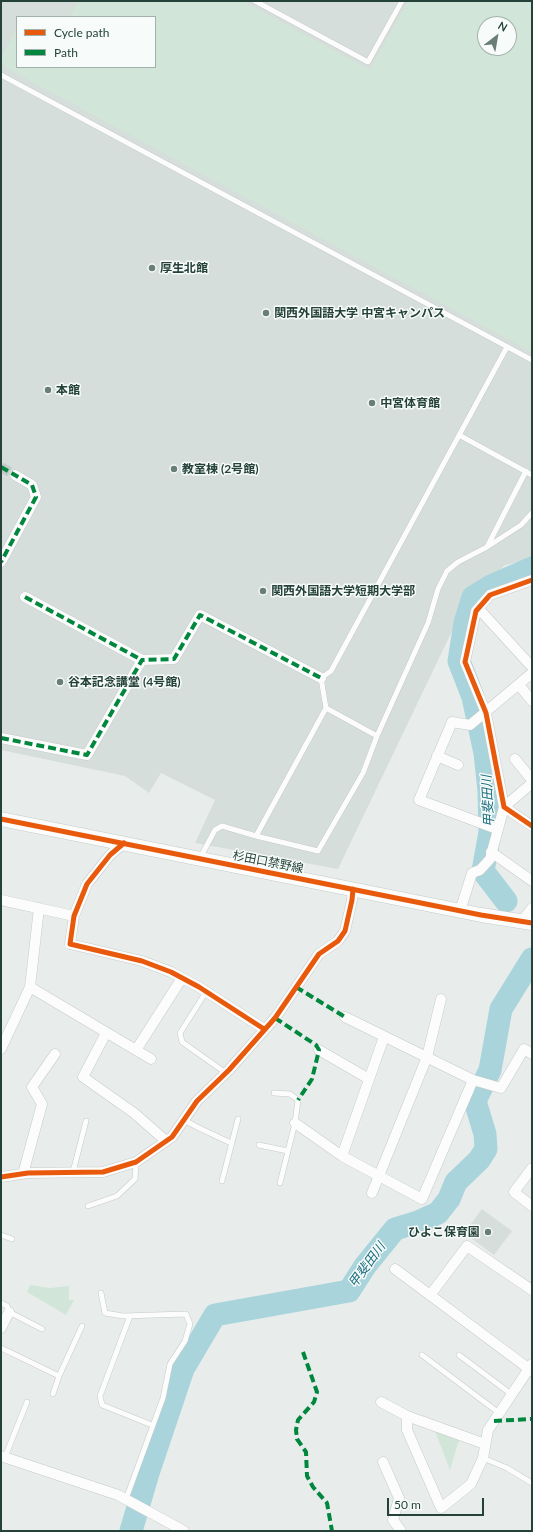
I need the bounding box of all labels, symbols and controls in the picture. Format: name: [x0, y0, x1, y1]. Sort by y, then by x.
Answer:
legend: [16, 16, 156, 68]
north arrow: [477, 16, 517, 56]
text: N: [496, 18, 510, 34]
text: Cycle path: [54, 25, 109, 40]
text: Path: [54, 45, 78, 60]
place label: 厚生北館: [160, 261, 208, 275]
marker: 厚生北館: [147, 263, 157, 273]
place label: 関西外国語大学 中宮キャンパス: [274, 306, 445, 320]
marker: 関西外国語大学 中宮キャンパス: [261, 308, 271, 318]
place label: 本館: [56, 383, 80, 397]
marker: 本館: [43, 385, 53, 395]
place label: 中宮体育館: [380, 396, 440, 410]
marker: 中宮体育館: [367, 398, 377, 408]
place label: 教室棟 (2号館): [182, 462, 258, 476]
marker: 教室棟 (2号館): [169, 464, 179, 474]
place label: 関西外国語大学短期大学部: [271, 584, 415, 598]
marker: 関西外国語大学短期大学部: [258, 586, 268, 596]
place label: 谷本記念講堂 (4号館): [68, 675, 180, 689]
marker: 谷本記念講堂 (4号館): [55, 677, 65, 687]
water label: 甲斐田川: [479, 775, 497, 827]
street label: 杉田口禁野線: [231, 848, 305, 876]
place label: ひよこ保育園: [408, 1225, 480, 1239]
marker: ひよこ保育園: [483, 1227, 493, 1237]
water label: 甲斐田川: [345, 1239, 389, 1291]
scale bar: [389, 1490, 486, 1516]
text: 50 m: [394, 1497, 421, 1512]

